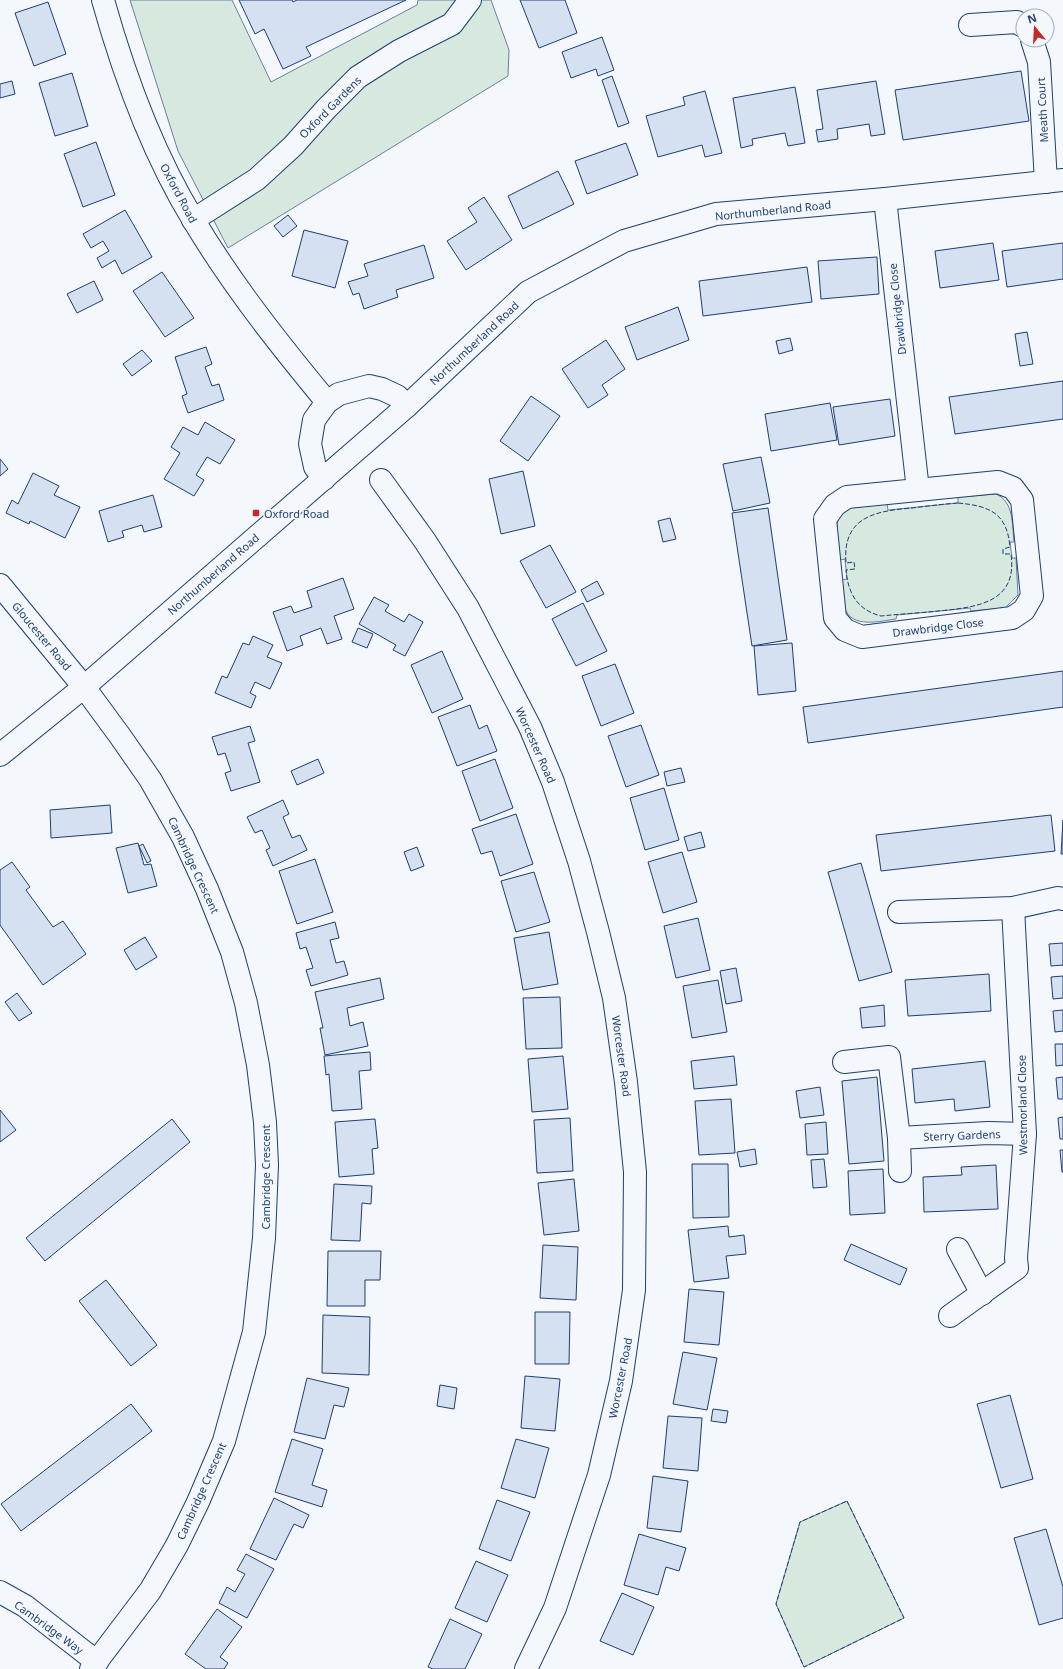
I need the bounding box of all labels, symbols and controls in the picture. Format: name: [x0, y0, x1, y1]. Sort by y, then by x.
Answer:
north arrow: [1015, 8, 1055, 48]
text: N: [1025, 9, 1038, 27]
street label: Oxford Gardens: [296, 73, 364, 141]
street label: Meath Court: [1033, 77, 1051, 143]
street label: Oxford Road: [157, 161, 201, 225]
street label: Northumberland Road: [714, 196, 832, 224]
street label: Drawbridge Close: [885, 263, 909, 355]
street label: Northumberland Road: [426, 298, 522, 388]
place label: Oxford Road: [264, 506, 329, 521]
marker: Oxford Road: [251, 508, 261, 518]
street label: Northumberland Road: [164, 530, 262, 618]
street label: Gloucester Road: [9, 599, 75, 673]
street label: Drawbridge Close: [892, 614, 984, 640]
street label: Worcester Road: [513, 705, 559, 785]
street label: Cambridge Crescent: [165, 814, 223, 916]
street label: Worcester Road: [609, 1014, 635, 1098]
street label: Westmorland Close: [1014, 1055, 1030, 1155]
street label: Cambridge Crescent: [258, 1124, 273, 1230]
street label: Sterry Gardens: [923, 1126, 1001, 1144]
street label: Worcester Road: [605, 1336, 635, 1420]
street label: Cambridge Crescent: [173, 1440, 229, 1542]
street label: Cambridge Way: [11, 1597, 87, 1657]

